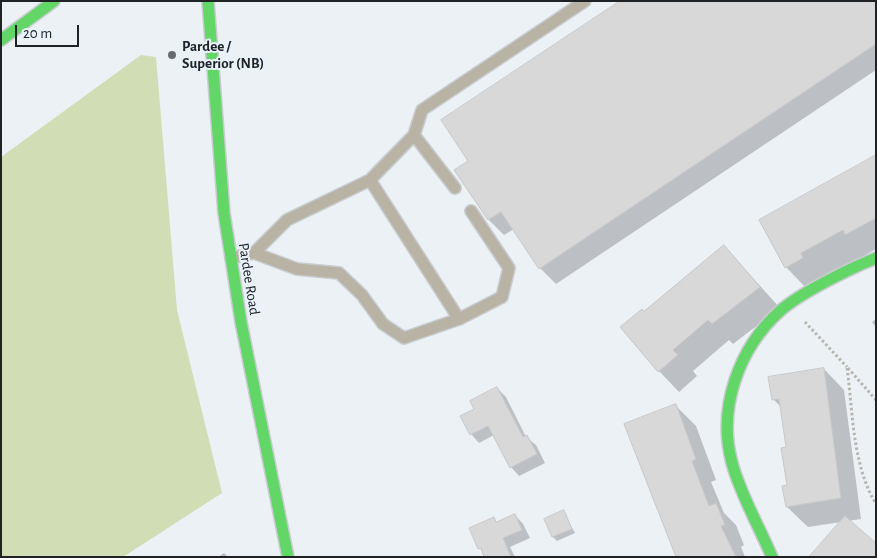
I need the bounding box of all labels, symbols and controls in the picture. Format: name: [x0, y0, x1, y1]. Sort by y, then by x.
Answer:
scale bar: [18, 15, 81, 47]
text: 20 m: [23, 26, 52, 41]
place label: Pardee / Superior (NB): [182, 37, 264, 72]
marker: Pardee / Superior (NB): [166, 49, 178, 61]
street label: Pardee Road: [234, 242, 264, 316]

